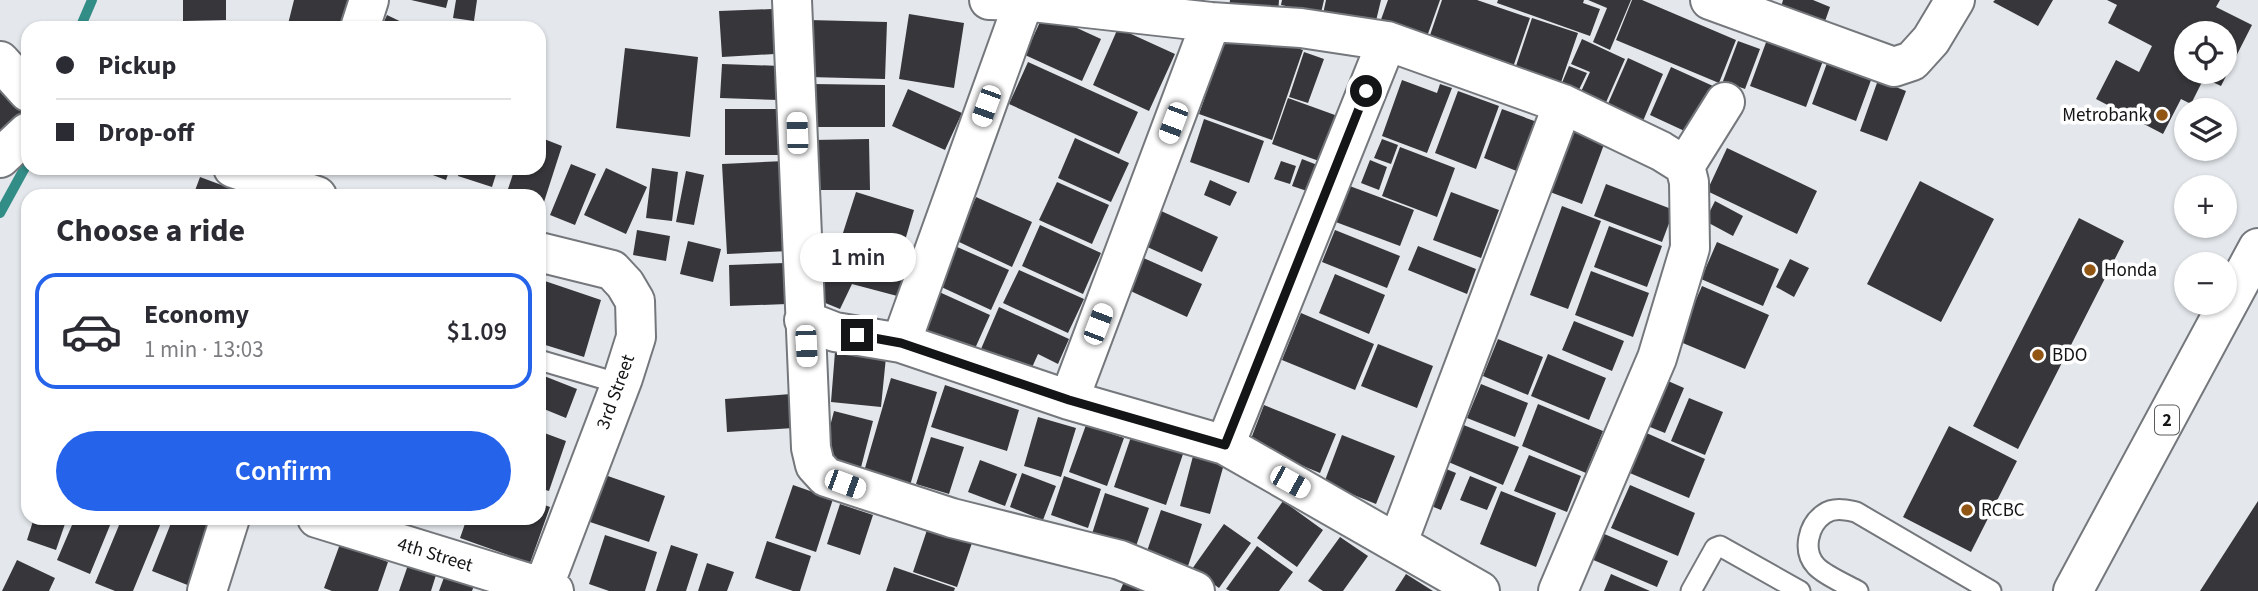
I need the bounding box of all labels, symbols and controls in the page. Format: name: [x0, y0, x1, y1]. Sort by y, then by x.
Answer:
map controls: [2174, 21, 2237, 315]
button: locate: [2174, 21, 2237, 84]
text: Pickup: [98, 47, 176, 84]
route start: [1350, 75, 1382, 107]
car: [969, 83, 1004, 129]
button: layers: [2174, 98, 2237, 161]
car: [1156, 100, 1191, 146]
place label: Metrobank: [2062, 102, 2149, 129]
marker: Metrobank: [2154, 107, 2170, 123]
car: [786, 112, 809, 154]
text: Drop-off: [98, 114, 194, 151]
button: +: [2174, 175, 2237, 238]
text: Choose a ride: [56, 208, 245, 254]
callout: 1 min: [799, 233, 915, 282]
text: 1 min: [831, 241, 885, 274]
button: −: [2174, 252, 2237, 315]
place label: Honda: [2104, 257, 2157, 284]
marker: Honda: [2082, 262, 2098, 278]
text: Economy: [144, 296, 249, 333]
icon: car: [60, 300, 123, 363]
car: [1081, 301, 1116, 347]
text: $1.09: [446, 313, 507, 350]
route end: [841, 319, 873, 351]
car: [795, 324, 818, 368]
text: 1 min · 13:03: [144, 333, 264, 366]
place label: BDO: [2052, 342, 2087, 369]
marker: BDO: [2030, 347, 2046, 363]
street label: 3rd Street: [590, 350, 642, 433]
road number: 2: [2155, 406, 2179, 434]
button: Confirm: [56, 431, 511, 511]
car: [1267, 463, 1314, 501]
car: [822, 467, 869, 501]
place label: RCBC: [1981, 497, 2025, 524]
marker: RCBC: [1959, 502, 1975, 518]
street label: 4th Street: [394, 531, 477, 579]

